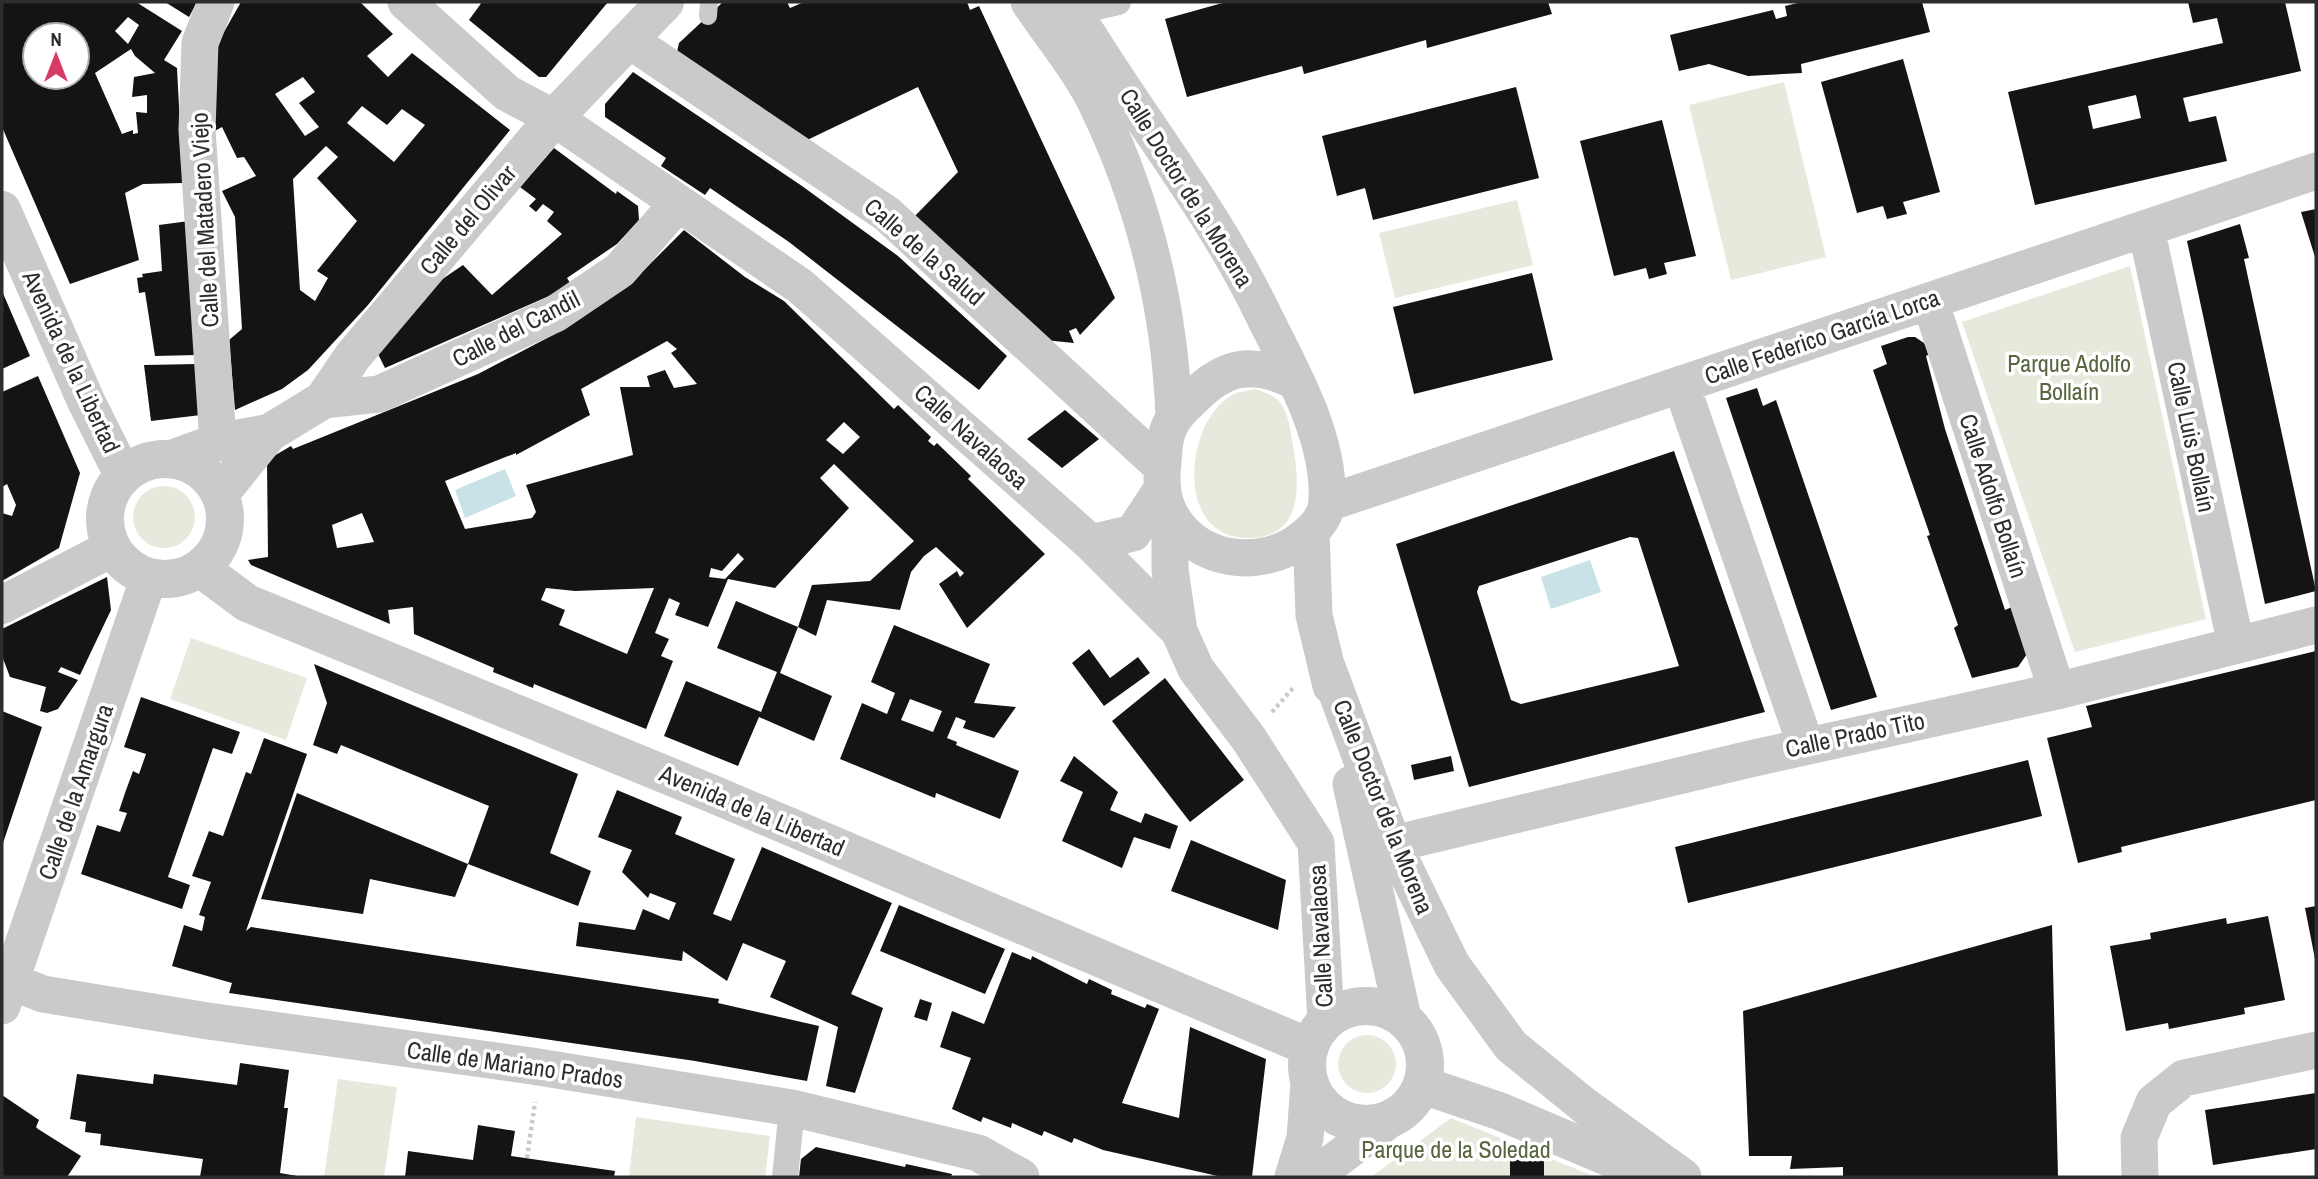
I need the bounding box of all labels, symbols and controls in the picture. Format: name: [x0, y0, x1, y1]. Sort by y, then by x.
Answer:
north arrow: [21, 21, 91, 91]
text: N: [50, 26, 62, 52]
street label: Calle Doctor de la Morena: [1113, 82, 1261, 293]
street label: Calle del Matadero Viejo: [182, 112, 226, 328]
street label: Calle del Olivar: [412, 157, 523, 281]
street label: Calle de la Salud: [858, 190, 991, 312]
street label: Avenida de la Libertad: [15, 264, 128, 458]
street label: Calle Federico García Lorca: [1700, 281, 1943, 391]
street label: Calle del Candil: [446, 282, 585, 374]
park label: Parque Adolfo Bollaín: [2007, 347, 2131, 407]
street label: Calle Luis Bollaín: [2160, 359, 2224, 515]
street label: Calle Navalaosa: [908, 376, 1036, 496]
street label: Calle Adolfo Bollaín: [1952, 410, 2036, 582]
street label: Calle Doctor de la Morena: [1326, 695, 1442, 919]
street label: Calle de la Amargura: [30, 700, 120, 884]
street label: Calle Prado Tito: [1782, 704, 1927, 764]
street label: Avenida de la Libertad: [654, 756, 850, 863]
street label: Calle Navalaosa: [1300, 864, 1340, 1008]
street label: Calle de Mariano Prados: [405, 1033, 625, 1095]
park label: Parque de la Soledad: [1361, 1133, 1551, 1165]

